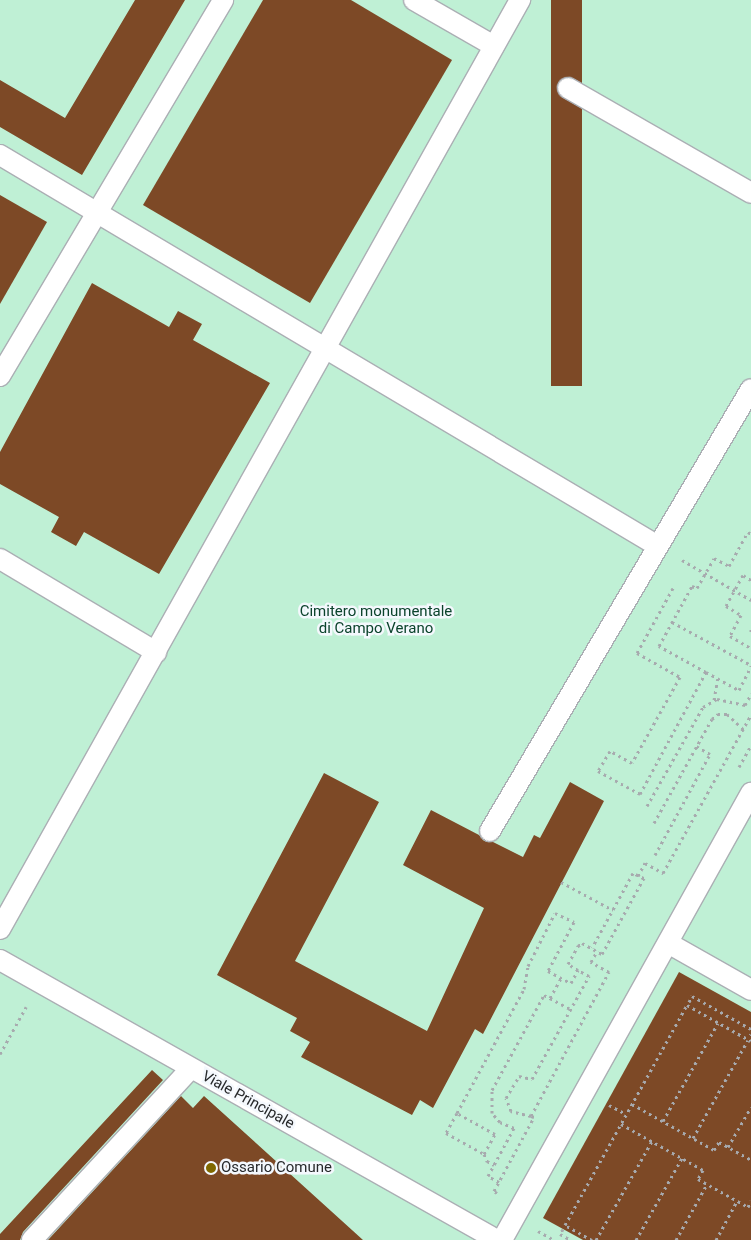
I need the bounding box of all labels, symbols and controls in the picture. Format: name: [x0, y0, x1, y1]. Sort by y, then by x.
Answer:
park label: Cimitero monumentale di Campo Verano: [300, 602, 452, 637]
street label: Viale Principale: [199, 1067, 297, 1133]
place label: Ossario Comune: [221, 1159, 332, 1177]
marker: Ossario Comune: [205, 1162, 217, 1174]

